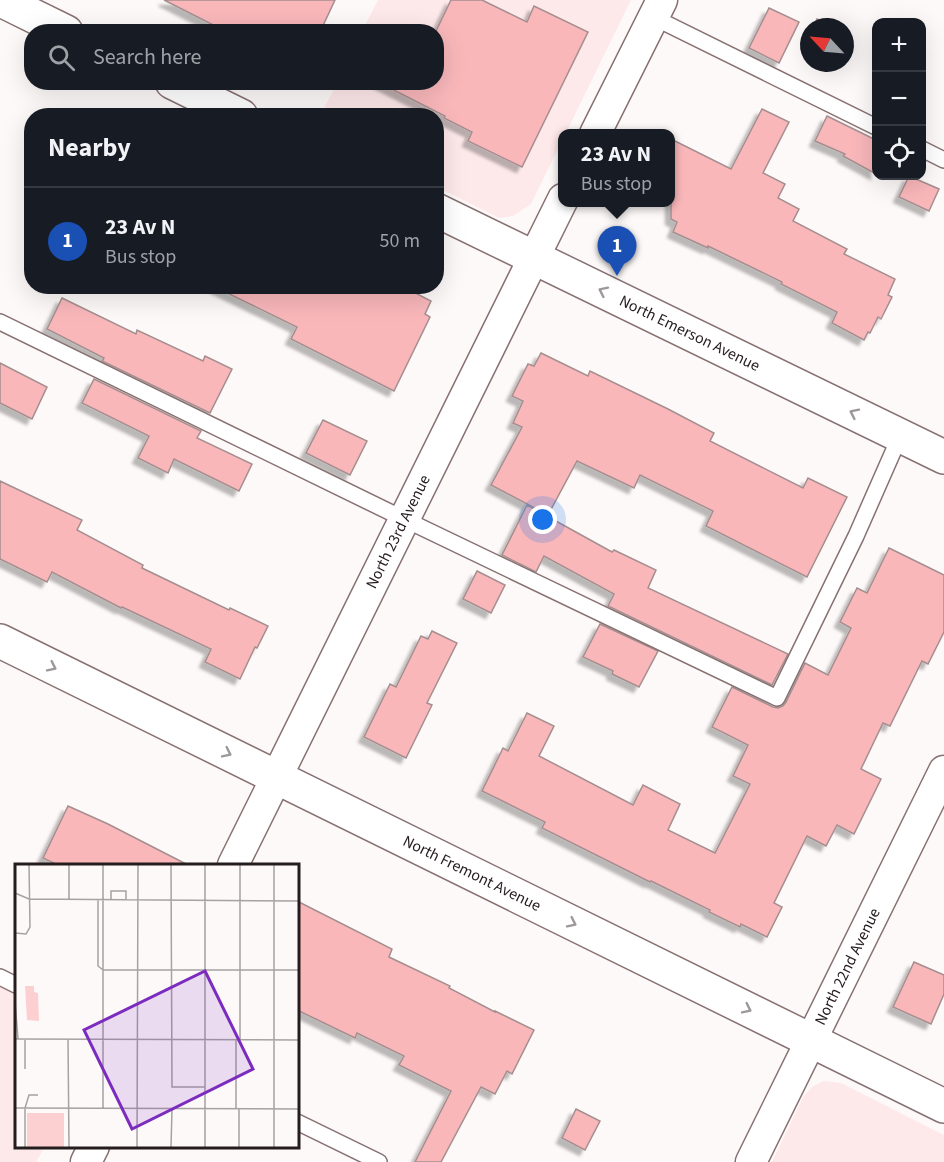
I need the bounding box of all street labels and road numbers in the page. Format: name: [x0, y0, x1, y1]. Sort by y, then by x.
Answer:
street label: North Emerson Avenue: [616, 290, 764, 377]
street label: North 23rd Avenue: [361, 471, 436, 592]
street label: North Fremont Avenue: [399, 830, 545, 917]
street label: North 22nd Avenue: [809, 904, 886, 1029]

